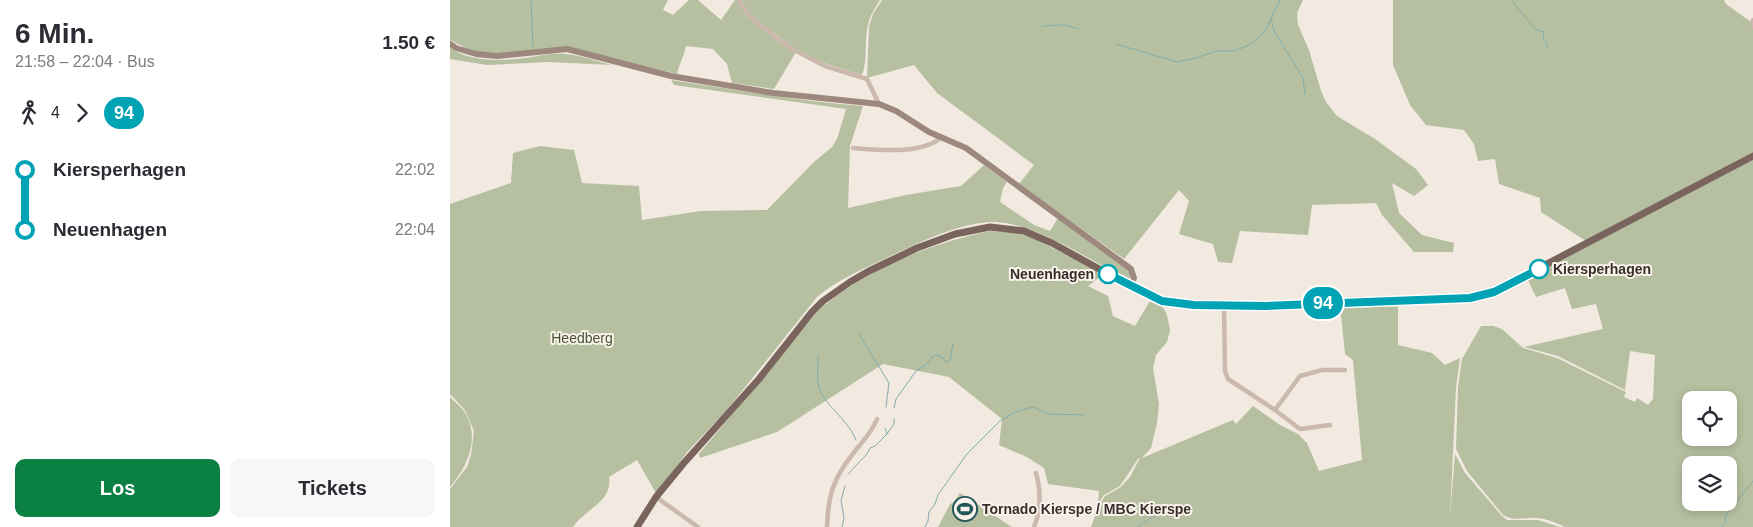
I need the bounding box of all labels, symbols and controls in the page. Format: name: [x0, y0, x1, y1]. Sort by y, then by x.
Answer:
text: 6 Min.: [15, 18, 94, 49]
text: 1.50 €: [382, 32, 435, 53]
text: 21:58 – 22:04 · Bus: [15, 53, 155, 70]
icon: walk: [15, 99, 43, 127]
icon: forward: [68, 99, 96, 127]
text: 94: [114, 103, 134, 123]
text: 4: [51, 104, 60, 121]
text: Kiersperhagen: [53, 159, 186, 180]
text: 22:02: [395, 161, 435, 178]
text: Neuenhagen: [53, 219, 167, 240]
text: 22:04: [395, 221, 435, 238]
marker: Kiersperhagen: [1529, 259, 1549, 279]
place label: Kiersperhagen: [1553, 261, 1651, 277]
marker: Neuenhagen: [1098, 264, 1118, 284]
place label: Neuenhagen: [1010, 266, 1094, 282]
line badge: 94: [1300, 287, 1346, 319]
text: 94: [1313, 293, 1333, 313]
park label: Heedberg: [551, 330, 613, 346]
map controls: [1682, 391, 1737, 511]
button: locate: [1682, 391, 1737, 446]
button: layers: [1682, 456, 1737, 511]
button: Los: [15, 459, 220, 517]
button: Tickets: [230, 459, 435, 517]
sports icon: Tornado Kierspe / MBC Kierspe: [952, 496, 978, 522]
place label: Tornado Kierspe / MBC Kierspe: [982, 501, 1191, 517]

